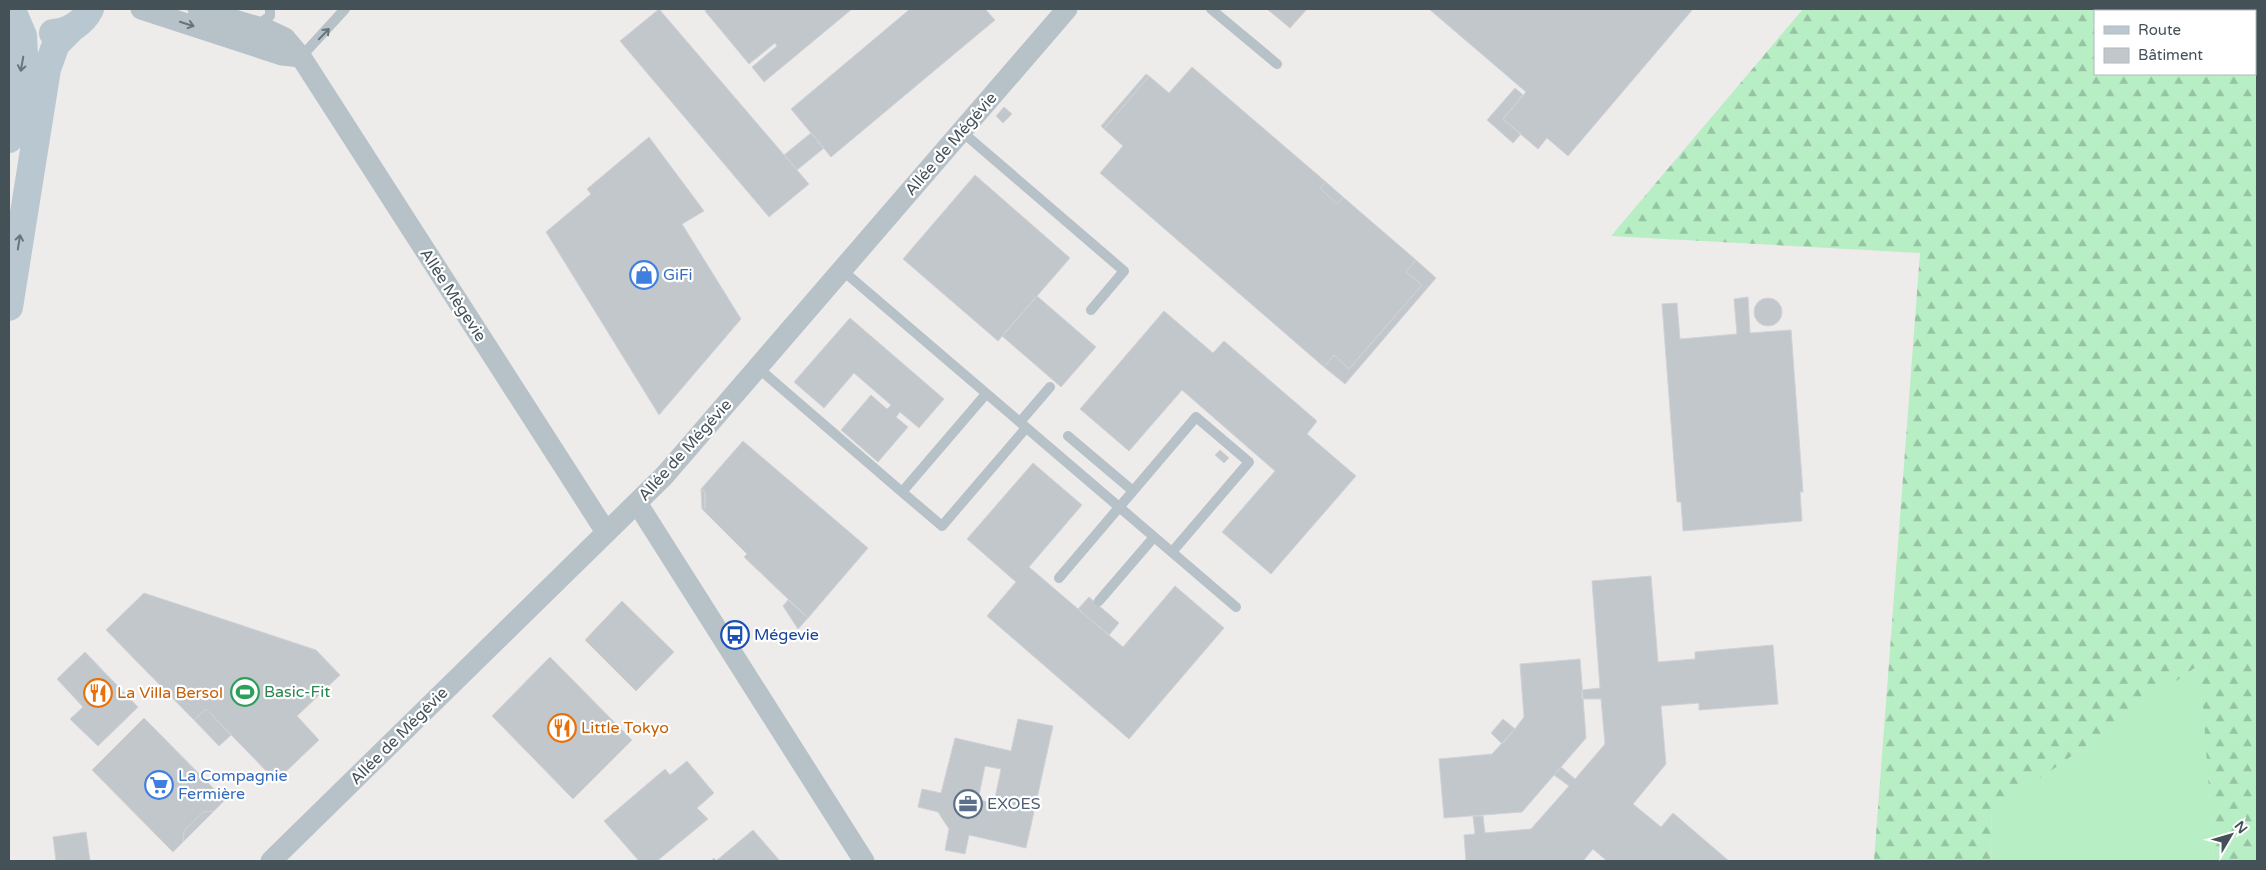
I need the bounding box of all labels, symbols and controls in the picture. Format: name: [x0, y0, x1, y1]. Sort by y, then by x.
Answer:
legend: [2094, 10, 2256, 75]
one-way arrow: [179, 19, 195, 29]
text: Route: [2138, 21, 2181, 39]
one-way arrow: [318, 27, 330, 40]
text: Bâtiment: [2138, 46, 2203, 64]
one-way arrow: [17, 55, 27, 71]
street label: Allée de Mégévie: [901, 88, 1001, 200]
one-way arrow: [14, 234, 24, 250]
street label: Allée Mègevie: [415, 245, 491, 345]
shop icon: GiFi: [629, 260, 659, 290]
place label: GiFi: [663, 265, 692, 285]
street label: Allée de Mégévie: [634, 395, 736, 505]
bus stop icon: Mégevie: [720, 620, 750, 650]
place label: Mégevie: [754, 625, 819, 645]
sports icon: Basic-Fit: [230, 677, 260, 707]
restaurant icon: La Villa Bersol: [83, 678, 113, 708]
place label: Basic-Fit: [264, 682, 330, 702]
place label: La Villa Bersol: [117, 683, 223, 703]
street label: Allée de Mégévie: [346, 683, 452, 789]
restaurant icon: Little Tokyo: [547, 713, 577, 743]
place label: Little Tokyo: [581, 718, 669, 738]
place label: La Compagnie Fermière: [178, 766, 288, 804]
supermarket icon: La Compagnie Fermière: [144, 770, 174, 800]
office icon: EXOES: [953, 789, 983, 819]
place label: EXOES: [987, 794, 1041, 814]
north arrow: [2206, 810, 2256, 860]
text: N: [2231, 818, 2251, 837]

